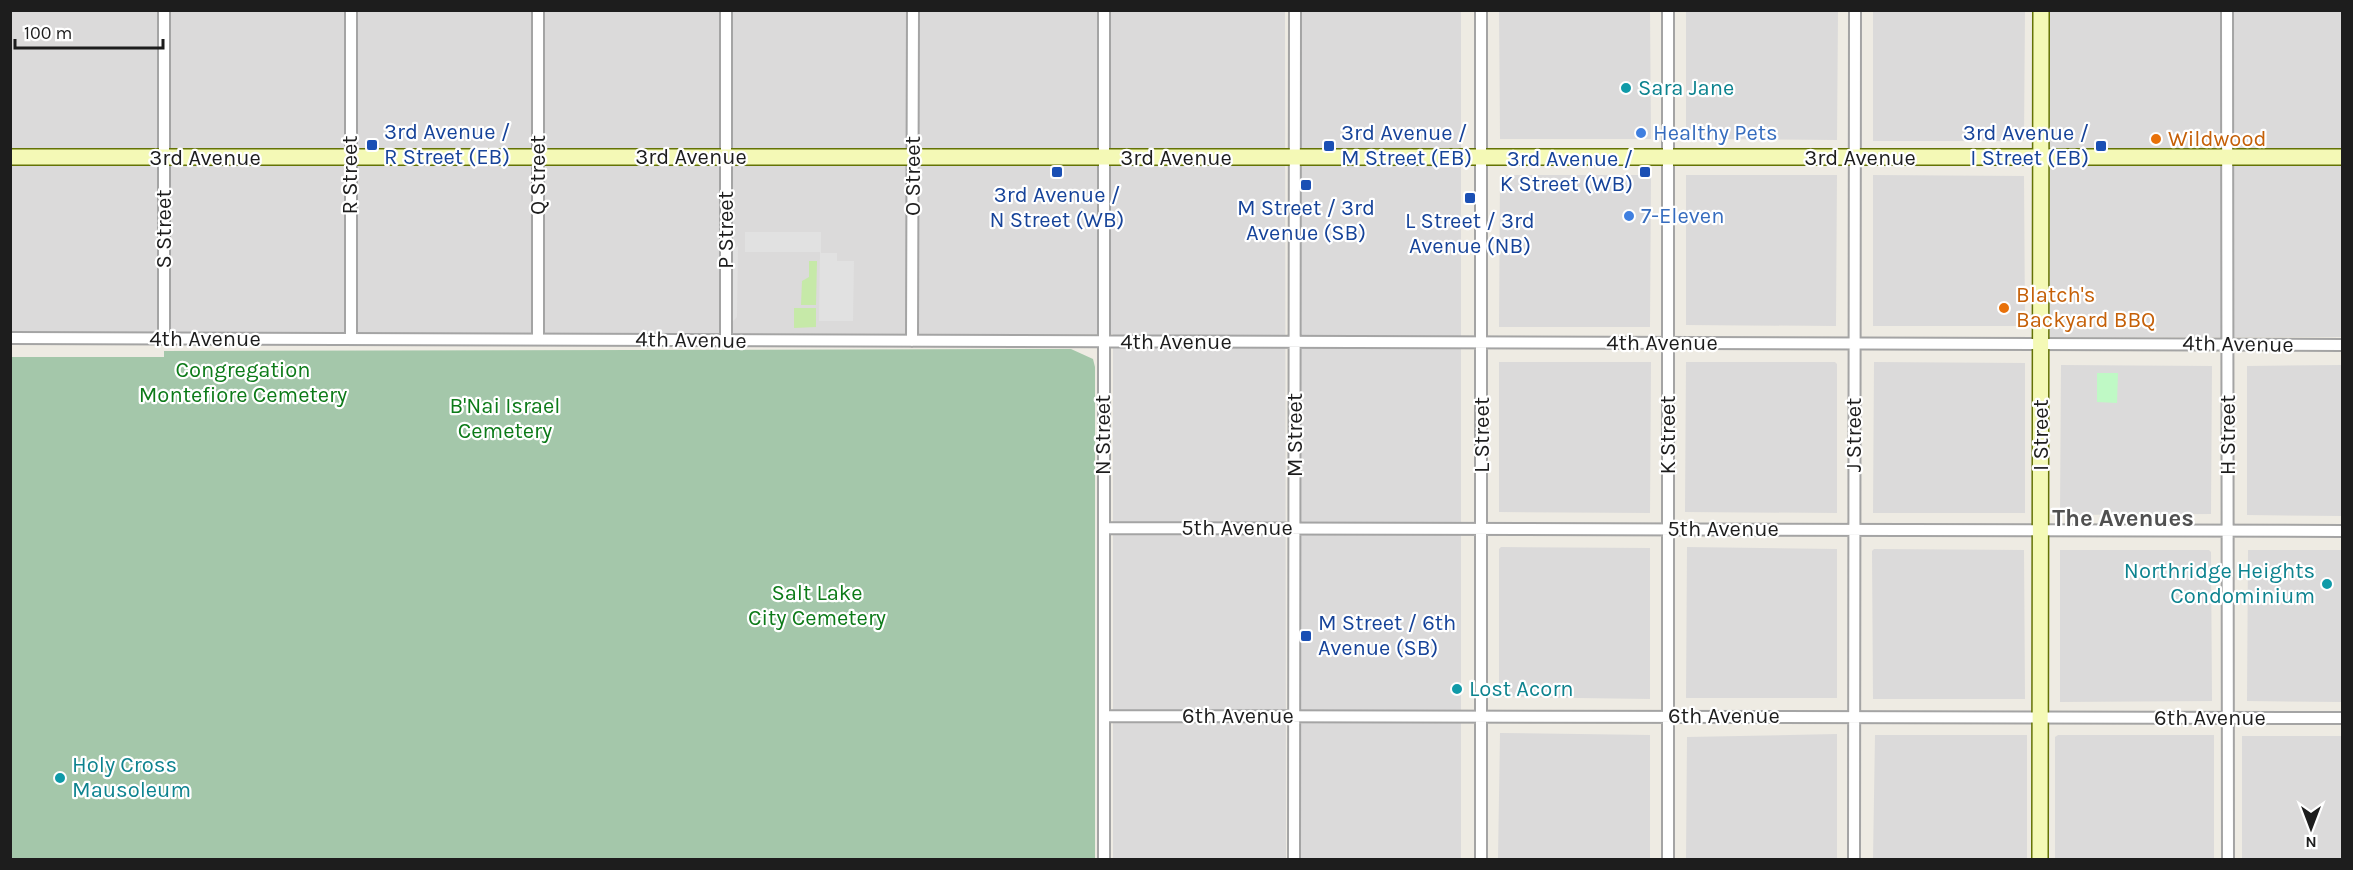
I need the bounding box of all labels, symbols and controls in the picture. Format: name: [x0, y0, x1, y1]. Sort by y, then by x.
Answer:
scale bar: [15, 12, 164, 50]
text: 100 m: [24, 22, 72, 44]
place label: Sara Jane: [1638, 75, 1734, 101]
marker: Sara Jane: [1619, 81, 1633, 95]
place label: 3rd Avenue / R Street (EB): [384, 119, 510, 170]
place label: 3rd Avenue / M Street (EB): [1341, 120, 1472, 171]
place label: Healthy Pets: [1653, 120, 1778, 146]
place label: 3rd Avenue / I Street (EB): [1963, 120, 2089, 171]
marker: Healthy Pets: [1634, 126, 1648, 140]
place label: Wildwood: [2168, 126, 2266, 152]
marker: Wildwood: [2149, 132, 2163, 146]
street label: R Street: [337, 135, 363, 215]
street label: Q Street: [525, 135, 551, 215]
street label: O Street: [900, 136, 926, 216]
marker: 3rd Avenue / R Street (EB): [365, 138, 379, 152]
marker: 3rd Avenue / M Street (EB): [1322, 139, 1336, 153]
marker: 3rd Avenue / I Street (EB): [2094, 139, 2108, 153]
street label: 3rd Avenue: [635, 144, 747, 170]
street label: 3rd Avenue: [149, 145, 261, 171]
street label: 3rd Avenue: [1120, 145, 1232, 171]
street label: 3rd Avenue: [1804, 145, 1916, 171]
place label: 3rd Avenue / K Street (WB): [1500, 146, 1633, 197]
marker: 3rd Avenue / N Street (WB): [1050, 165, 1064, 179]
marker: 3rd Avenue / K Street (WB): [1638, 165, 1652, 179]
marker: M Street / 3rd Avenue (SB): [1299, 178, 1313, 192]
place label: 3rd Avenue / N Street (WB): [990, 182, 1124, 233]
street label: S Street: [151, 190, 177, 268]
street label: P Street: [713, 191, 739, 269]
marker: L Street / 3rd Avenue (NB): [1463, 191, 1477, 205]
place label: M Street / 3rd Avenue (SB): [1237, 195, 1375, 246]
place label: 7-Eleven: [1641, 203, 1724, 229]
place label: L Street / 3rd Avenue (NB): [1405, 208, 1535, 259]
marker: 7-Eleven: [1622, 209, 1636, 223]
place label: Blatch's Backyard BBQ: [2016, 282, 2155, 333]
marker: Blatch's Backyard BBQ: [1997, 301, 2011, 315]
street label: 4th Avenue: [149, 326, 261, 352]
street label: 4th Avenue: [635, 326, 747, 354]
street label: 4th Avenue: [1120, 329, 1232, 355]
street label: 4th Avenue: [1606, 330, 1718, 356]
street label: 4th Avenue: [2182, 330, 2294, 358]
park label: Congregation Montefiore Cemetery: [139, 357, 347, 408]
park label: B'Nai Israel Cemetery: [450, 393, 560, 444]
street label: M Street: [1282, 393, 1308, 477]
street label: N Street: [1090, 395, 1116, 475]
street label: H Street: [2215, 395, 2241, 475]
street label: K Street: [1655, 396, 1681, 474]
street label: L Street: [1469, 397, 1495, 473]
street label: J Street: [1841, 398, 1867, 472]
street label: I Street: [2028, 399, 2054, 471]
district label: The Avenues: [2052, 504, 2194, 532]
street label: 5th Avenue: [1181, 515, 1293, 541]
street label: 5th Avenue: [1667, 516, 1779, 542]
place label: Northridge Heights Condominium: [2124, 558, 2315, 609]
marker: Northridge Heights Condominium: [2320, 577, 2334, 591]
park label: Salt Lake City Cemetery: [748, 580, 886, 631]
place label: M Street / 6th Avenue (SB): [1318, 610, 1456, 661]
marker: M Street / 6th Avenue (SB): [1299, 629, 1313, 643]
place label: Lost Acorn: [1469, 676, 1574, 702]
marker: Lost Acorn: [1450, 682, 1464, 696]
street label: 6th Avenue: [1182, 703, 1294, 729]
street label: 6th Avenue: [1668, 703, 1780, 729]
street label: 6th Avenue: [2154, 705, 2266, 731]
place label: Holy Cross Mausoleum: [72, 752, 191, 803]
marker: Holy Cross Mausoleum: [53, 771, 67, 785]
north arrow: [2281, 798, 2341, 858]
text: N: [2305, 833, 2317, 852]

